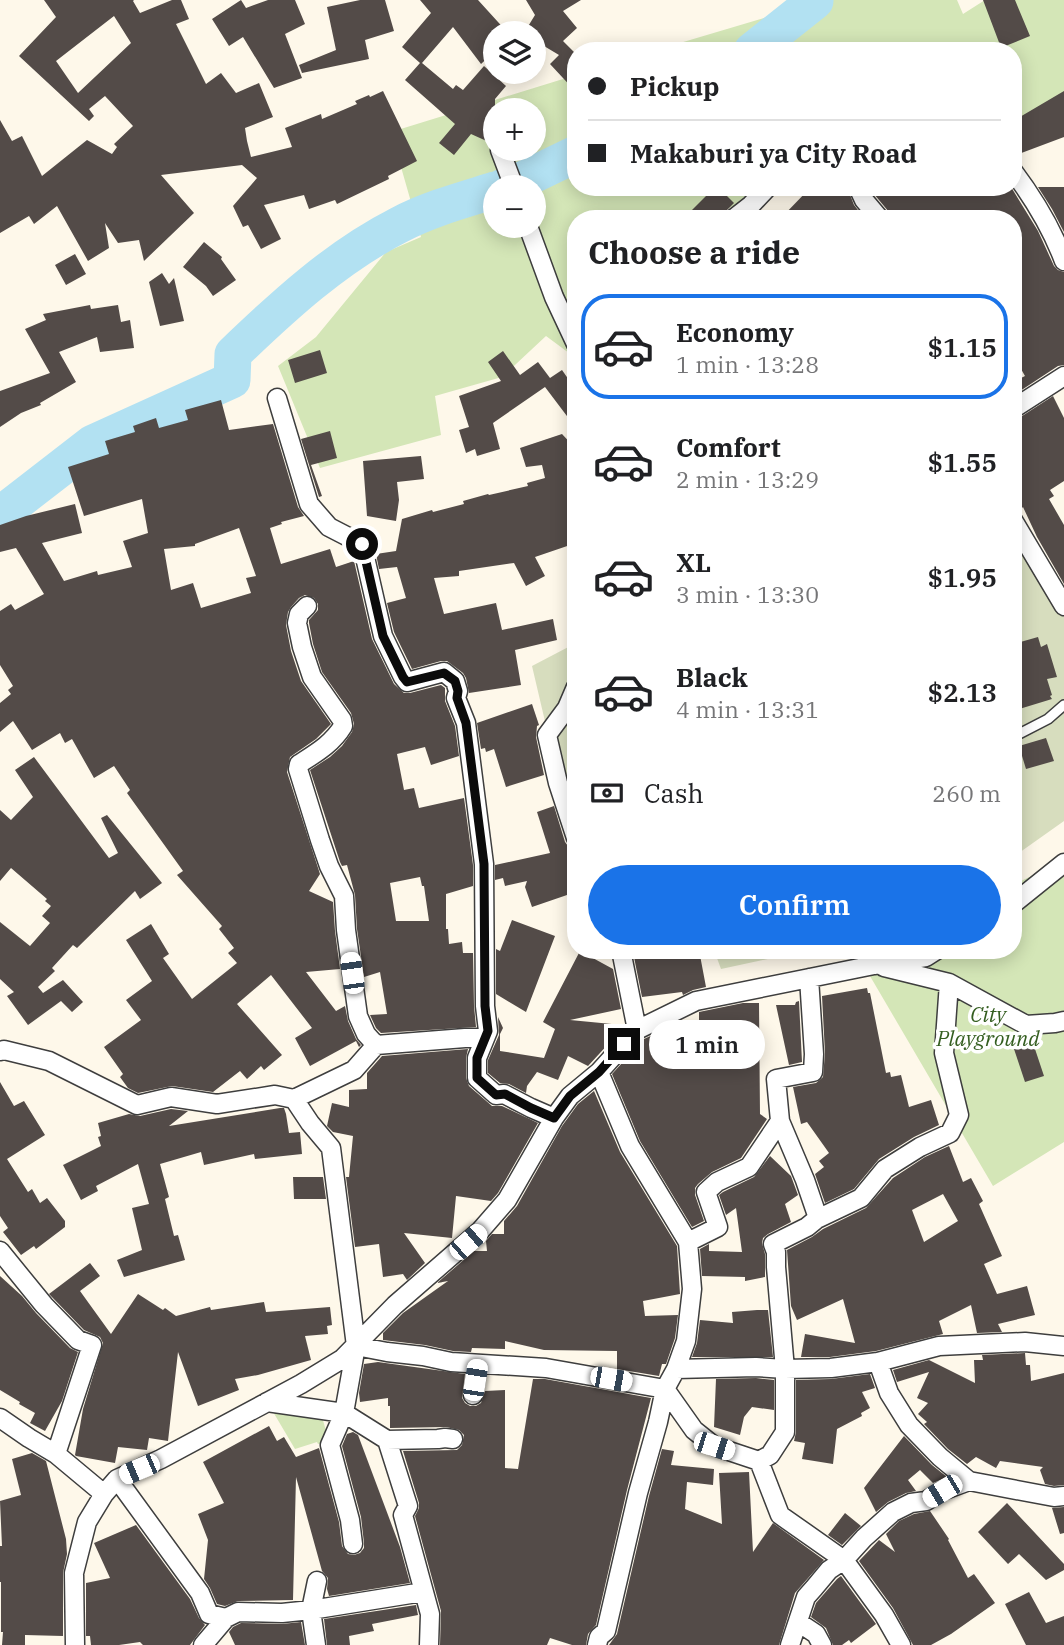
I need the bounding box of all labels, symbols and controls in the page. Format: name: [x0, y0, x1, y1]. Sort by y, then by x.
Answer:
map controls: [483, 21, 546, 238]
button: layers: [483, 21, 546, 84]
text: Pickup: [630, 69, 720, 103]
button: +: [483, 98, 546, 161]
text: Makaburi ya City Road: [630, 136, 917, 170]
button: −: [483, 175, 546, 238]
text: Choose a ride: [588, 231, 800, 273]
icon: car: [592, 315, 655, 378]
text: Economy: [676, 315, 794, 349]
text: $1.15: [928, 330, 997, 364]
text: 1 min · 13:28: [676, 349, 819, 379]
icon: car: [592, 430, 655, 493]
text: Comfort: [676, 430, 781, 464]
text: $1.55: [928, 445, 997, 479]
text: 2 min · 13:29: [676, 464, 819, 494]
route start: [346, 528, 378, 560]
icon: car: [592, 545, 655, 608]
text: XL: [676, 545, 711, 579]
text: $1.95: [928, 560, 997, 594]
text: 3 min · 13:30: [676, 579, 819, 609]
icon: car: [592, 660, 655, 723]
text: Black: [676, 660, 748, 694]
text: $2.13: [928, 675, 997, 709]
text: 4 min · 13:31: [676, 694, 819, 724]
icon: cash: [588, 774, 626, 812]
text: Cash: [644, 776, 704, 810]
text: 260 m: [932, 778, 1001, 808]
button: Confirm: [588, 865, 1001, 945]
car: [339, 951, 366, 995]
park label: City Playground: [935, 1000, 1040, 1052]
callout: 1 min: [648, 1020, 764, 1068]
route end: [608, 1028, 640, 1060]
text: 1 min: [675, 1029, 739, 1059]
car: [446, 1220, 491, 1264]
car: [462, 1358, 489, 1402]
car: [589, 1365, 634, 1393]
car: [691, 1430, 738, 1462]
car: [116, 1451, 163, 1487]
car: [919, 1471, 966, 1511]

